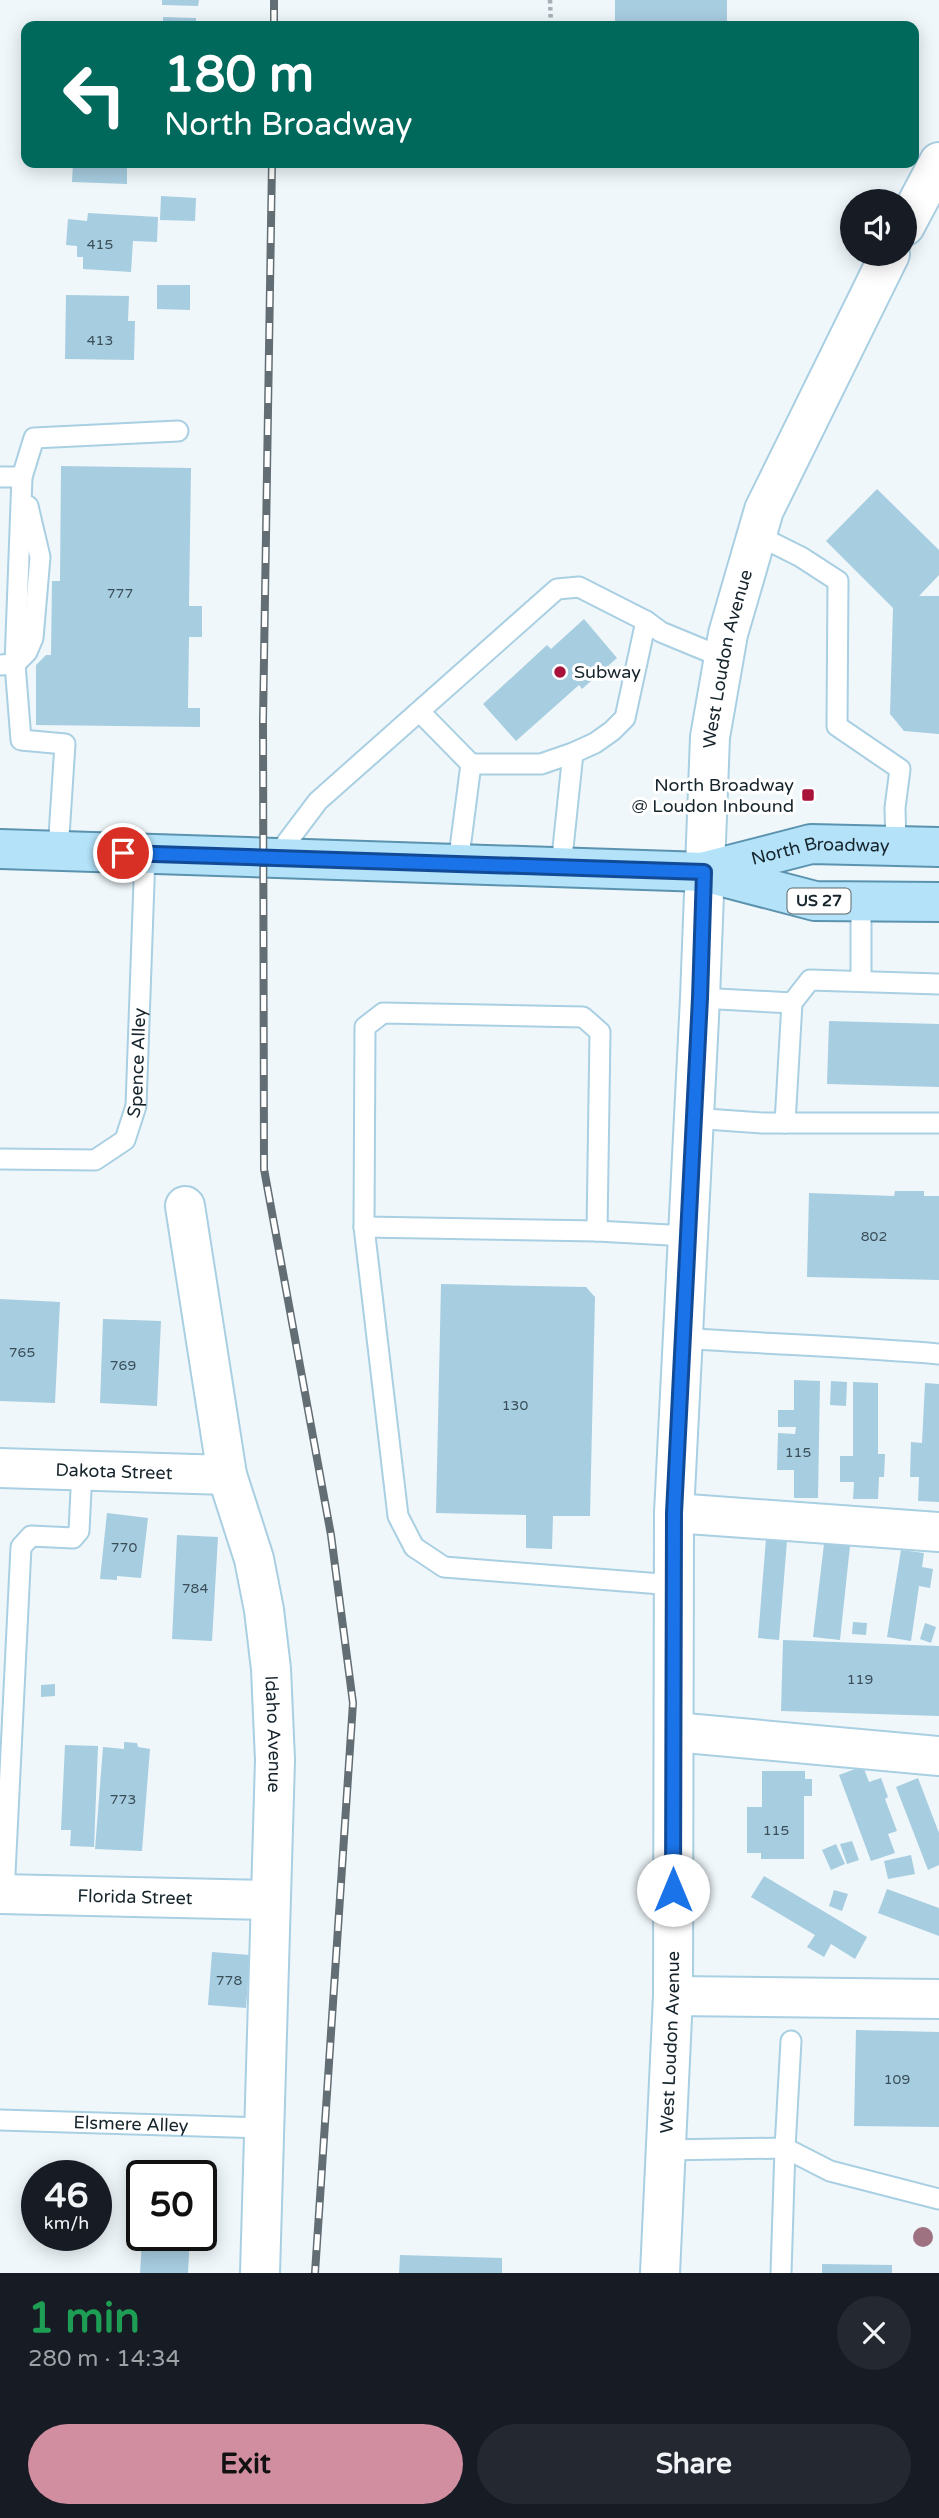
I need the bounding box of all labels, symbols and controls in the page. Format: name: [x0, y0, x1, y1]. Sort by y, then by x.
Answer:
text: 180 m: [164, 46, 314, 105]
icon: left: [49, 49, 140, 140]
text: North Broadway: [164, 106, 412, 144]
map controls: [840, 189, 917, 266]
button: sound: [840, 189, 917, 266]
house number: 415: [87, 236, 113, 253]
house number: 413: [87, 332, 113, 349]
street label: West Loudon Avenue: [699, 567, 757, 749]
house number: 777: [107, 585, 133, 602]
place label: Subway: [574, 661, 641, 683]
marker: Subway: [552, 664, 568, 680]
place label: North Broadway @ Loudon Inbound: [631, 774, 794, 817]
marker: North Broadway @ Loudon Inbound: [800, 787, 816, 803]
pin: [93, 823, 153, 883]
street label: North Broadway: [749, 832, 890, 870]
icon: arrive: [104, 834, 142, 872]
road number: US 27: [788, 888, 850, 914]
street label: Spence Alley: [122, 1007, 151, 1121]
house number: 802: [861, 1228, 887, 1245]
house number: 765: [9, 1344, 35, 1361]
house number: 769: [110, 1357, 136, 1374]
house number: 130: [502, 1397, 528, 1414]
house number: 115: [785, 1444, 811, 1461]
street label: Dakota Street: [55, 1459, 173, 1484]
house number: 770: [111, 1539, 137, 1556]
house number: 784: [182, 1580, 208, 1597]
house number: 119: [847, 1671, 873, 1688]
street label: Idaho Avenue: [260, 1675, 286, 1793]
house number: 773: [110, 1791, 136, 1808]
house number: 115: [763, 1822, 789, 1839]
position arrow: [636, 1853, 710, 1927]
street label: Florida Street: [77, 1885, 193, 1909]
street label: West Loudon Avenue: [656, 1951, 684, 2134]
house number: 778: [216, 1972, 242, 1989]
house number: 109: [884, 2071, 910, 2088]
street label: Elsmere Alley: [73, 2111, 189, 2137]
speed limit sign: 50: [126, 2160, 217, 2251]
text: 46: [45, 2175, 88, 2217]
text: km/h: [44, 2212, 89, 2234]
text: 1 min: [28, 2293, 140, 2344]
button: close: [837, 2296, 911, 2370]
text: 280 m · 14:34: [28, 2345, 180, 2373]
button: Exit: [28, 2424, 463, 2504]
button: Share: [477, 2424, 911, 2504]

